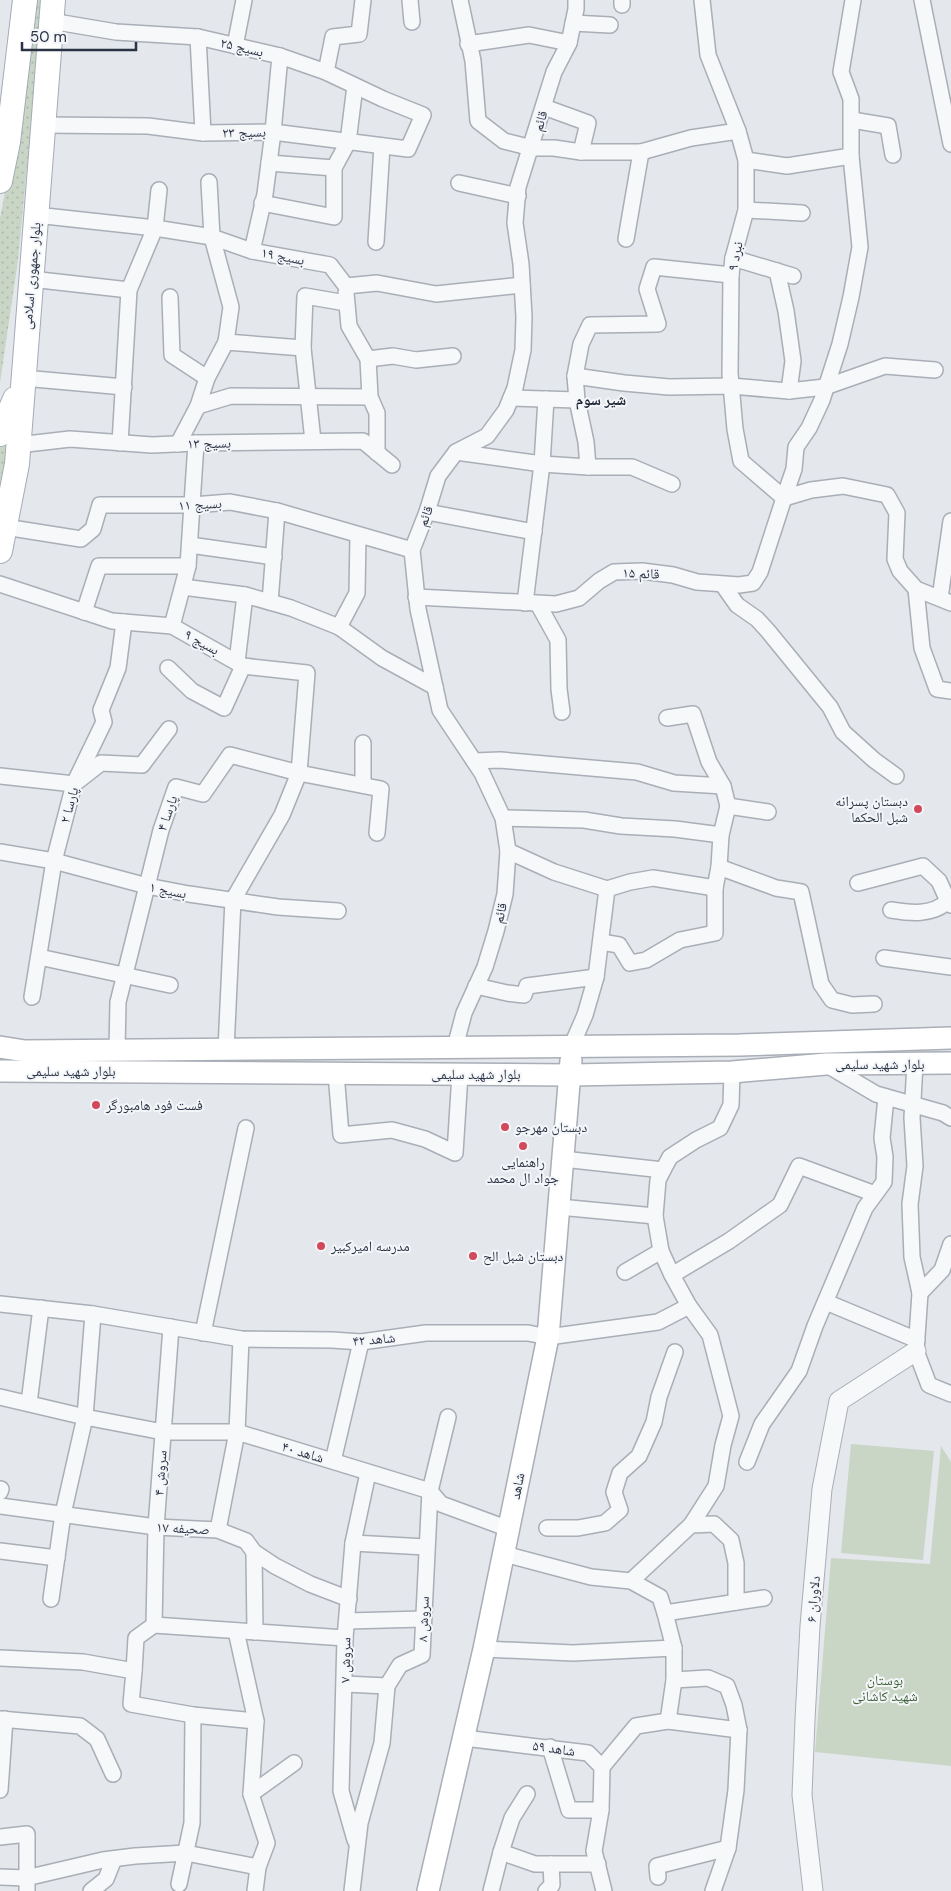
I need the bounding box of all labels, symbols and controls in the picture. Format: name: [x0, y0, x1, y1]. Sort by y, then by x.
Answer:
scale bar: [22, 20, 136, 52]
text: 50 m: [30, 27, 67, 47]
street label: بسیج ۲۵: [218, 33, 266, 62]
street label: قائم: [528, 108, 552, 134]
street label: بسیج ۲۳: [222, 123, 266, 142]
street label: بلوار جمهوری اسلامی: [17, 221, 45, 330]
street label: نبرد ۹: [723, 240, 747, 272]
street label: بسیج ۱۹: [260, 243, 306, 270]
district label: شیر سوم: [576, 390, 626, 410]
street label: بسیج ۱۳: [187, 434, 231, 453]
street label: بسیج ۱۱: [178, 494, 223, 515]
street label: قائم: [413, 503, 438, 529]
street label: قائم ۱۵: [622, 563, 660, 584]
street label: بسیج ۹: [181, 625, 223, 660]
street label: پارسا ۲: [56, 785, 83, 825]
place label: دبستان پسرانه شبل الحکما: [835, 792, 908, 826]
street label: پارسا ۴: [153, 793, 182, 833]
marker: دبستان پسرانه شبل الحکما: [912, 803, 924, 815]
street label: بسیج ۱: [148, 878, 188, 903]
street label: قائم: [489, 901, 512, 925]
street label: بلوار شهید سلیمی: [835, 1055, 925, 1073]
street label: بلوار شهید سلیمی: [26, 1062, 116, 1080]
street label: بلوار شهید سلیمی: [431, 1065, 521, 1083]
place label: فست فود هامبورگر: [105, 1096, 203, 1114]
marker: فست فود هامبورگر: [90, 1099, 102, 1111]
place label: دبستان مهرجو: [515, 1118, 587, 1136]
marker: دبستان مهرجو: [499, 1121, 511, 1133]
marker: راهنمایی جواد ال محمد: [517, 1140, 529, 1152]
place label: راهنمایی جواد ال محمد: [487, 1153, 559, 1187]
place label: مدرسه امیرکبیر: [330, 1237, 410, 1255]
marker: مدرسه امیرکبیر: [315, 1240, 327, 1252]
place label: دبستان شبل الح: [483, 1247, 564, 1266]
marker: دبستان شبل الح: [467, 1250, 479, 1262]
street label: شاهد ۴۲: [352, 1328, 396, 1350]
street label: شاهد ۴۰: [280, 1437, 326, 1467]
street label: سروش ۴: [149, 1450, 171, 1496]
street label: شاهد: [506, 1471, 528, 1501]
street label: صحیفه ۱۷: [156, 1518, 210, 1538]
street label: دلاوران ۶: [802, 1575, 824, 1623]
street label: سروش ۸: [413, 1596, 433, 1642]
street label: سروش ۷: [336, 1637, 354, 1683]
park label: بوستان شهید کاشانی: [852, 1671, 918, 1705]
street label: شاهد ۵۹: [532, 1736, 576, 1760]

